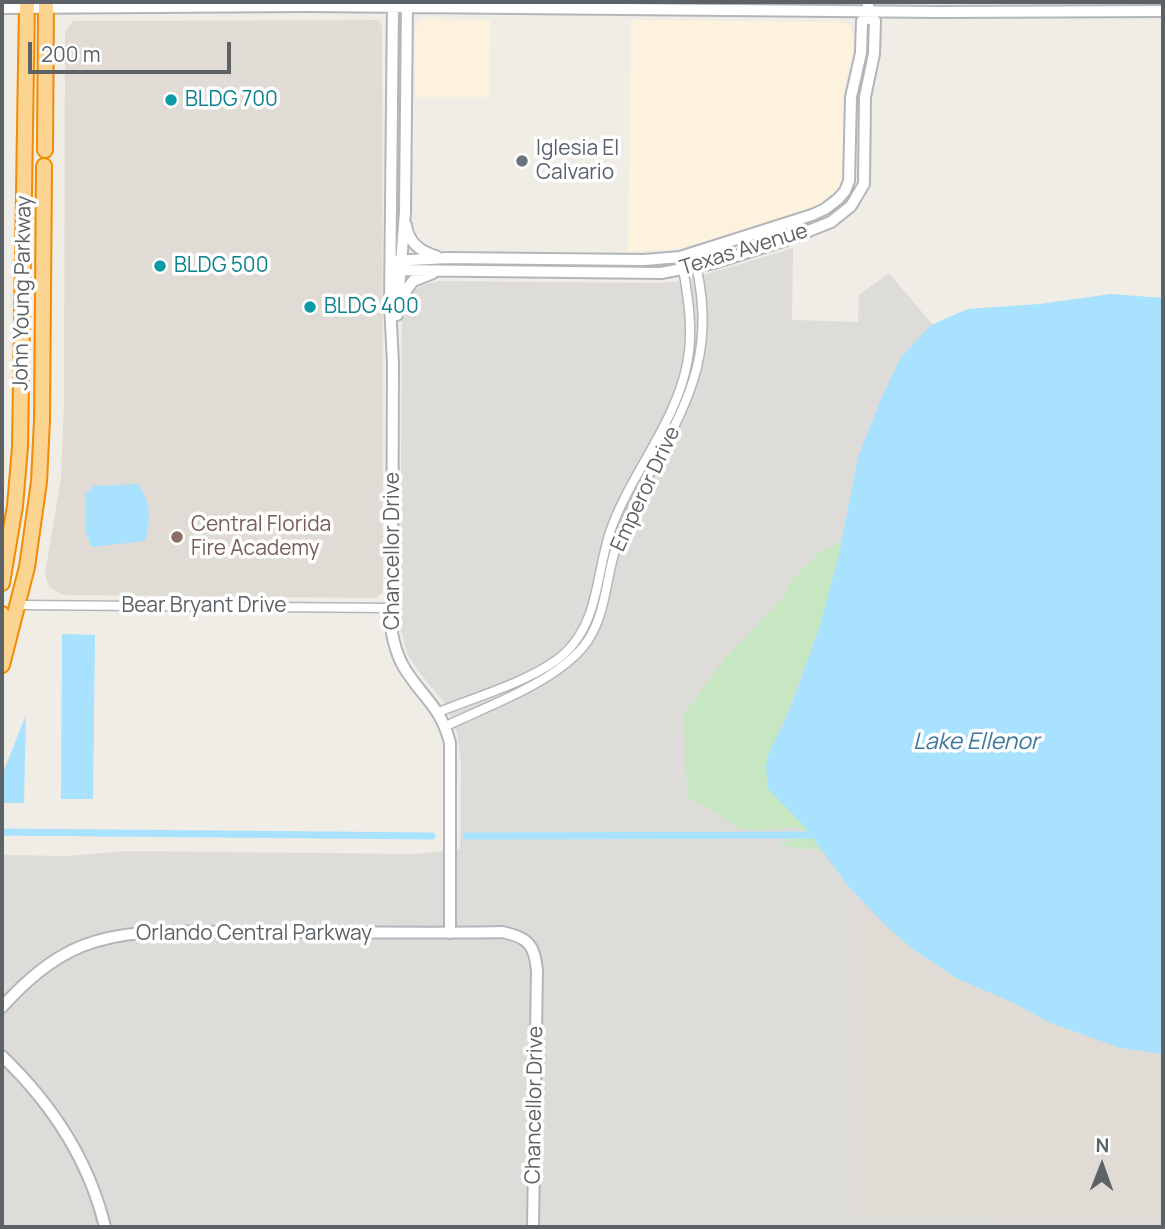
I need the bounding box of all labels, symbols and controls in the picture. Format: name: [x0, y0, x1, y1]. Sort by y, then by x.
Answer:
scale bar: [32, 28, 234, 72]
text: 200 m: [41, 40, 101, 68]
place label: BLDG 700: [185, 87, 278, 113]
marker: BLDG 700: [163, 92, 179, 108]
place label: Iglesia El Calvario: [536, 136, 619, 186]
marker: Iglesia El Calvario: [514, 153, 530, 169]
street label: John Young Parkway: [9, 195, 37, 391]
street label: Texas Avenue: [677, 219, 811, 281]
place label: BLDG 500: [174, 253, 268, 279]
marker: BLDG 500: [152, 258, 168, 274]
place label: BLDG 400: [324, 294, 419, 320]
marker: BLDG 400: [302, 299, 318, 315]
street label: Emperor Drive: [606, 422, 686, 556]
street label: Chancellor Drive: [380, 472, 406, 630]
place label: Central Florida Fire Academy: [191, 512, 331, 562]
marker: Central Florida Fire Academy: [169, 529, 185, 545]
street label: Bear Bryant Drive: [121, 593, 287, 619]
water label: Lake Ellenor: [913, 729, 1039, 757]
street label: Orlando Central Parkway: [136, 921, 372, 947]
street label: Chancellor Drive: [521, 1026, 549, 1184]
north arrow: [1067, 1131, 1137, 1201]
text: N: [1095, 1132, 1109, 1158]

